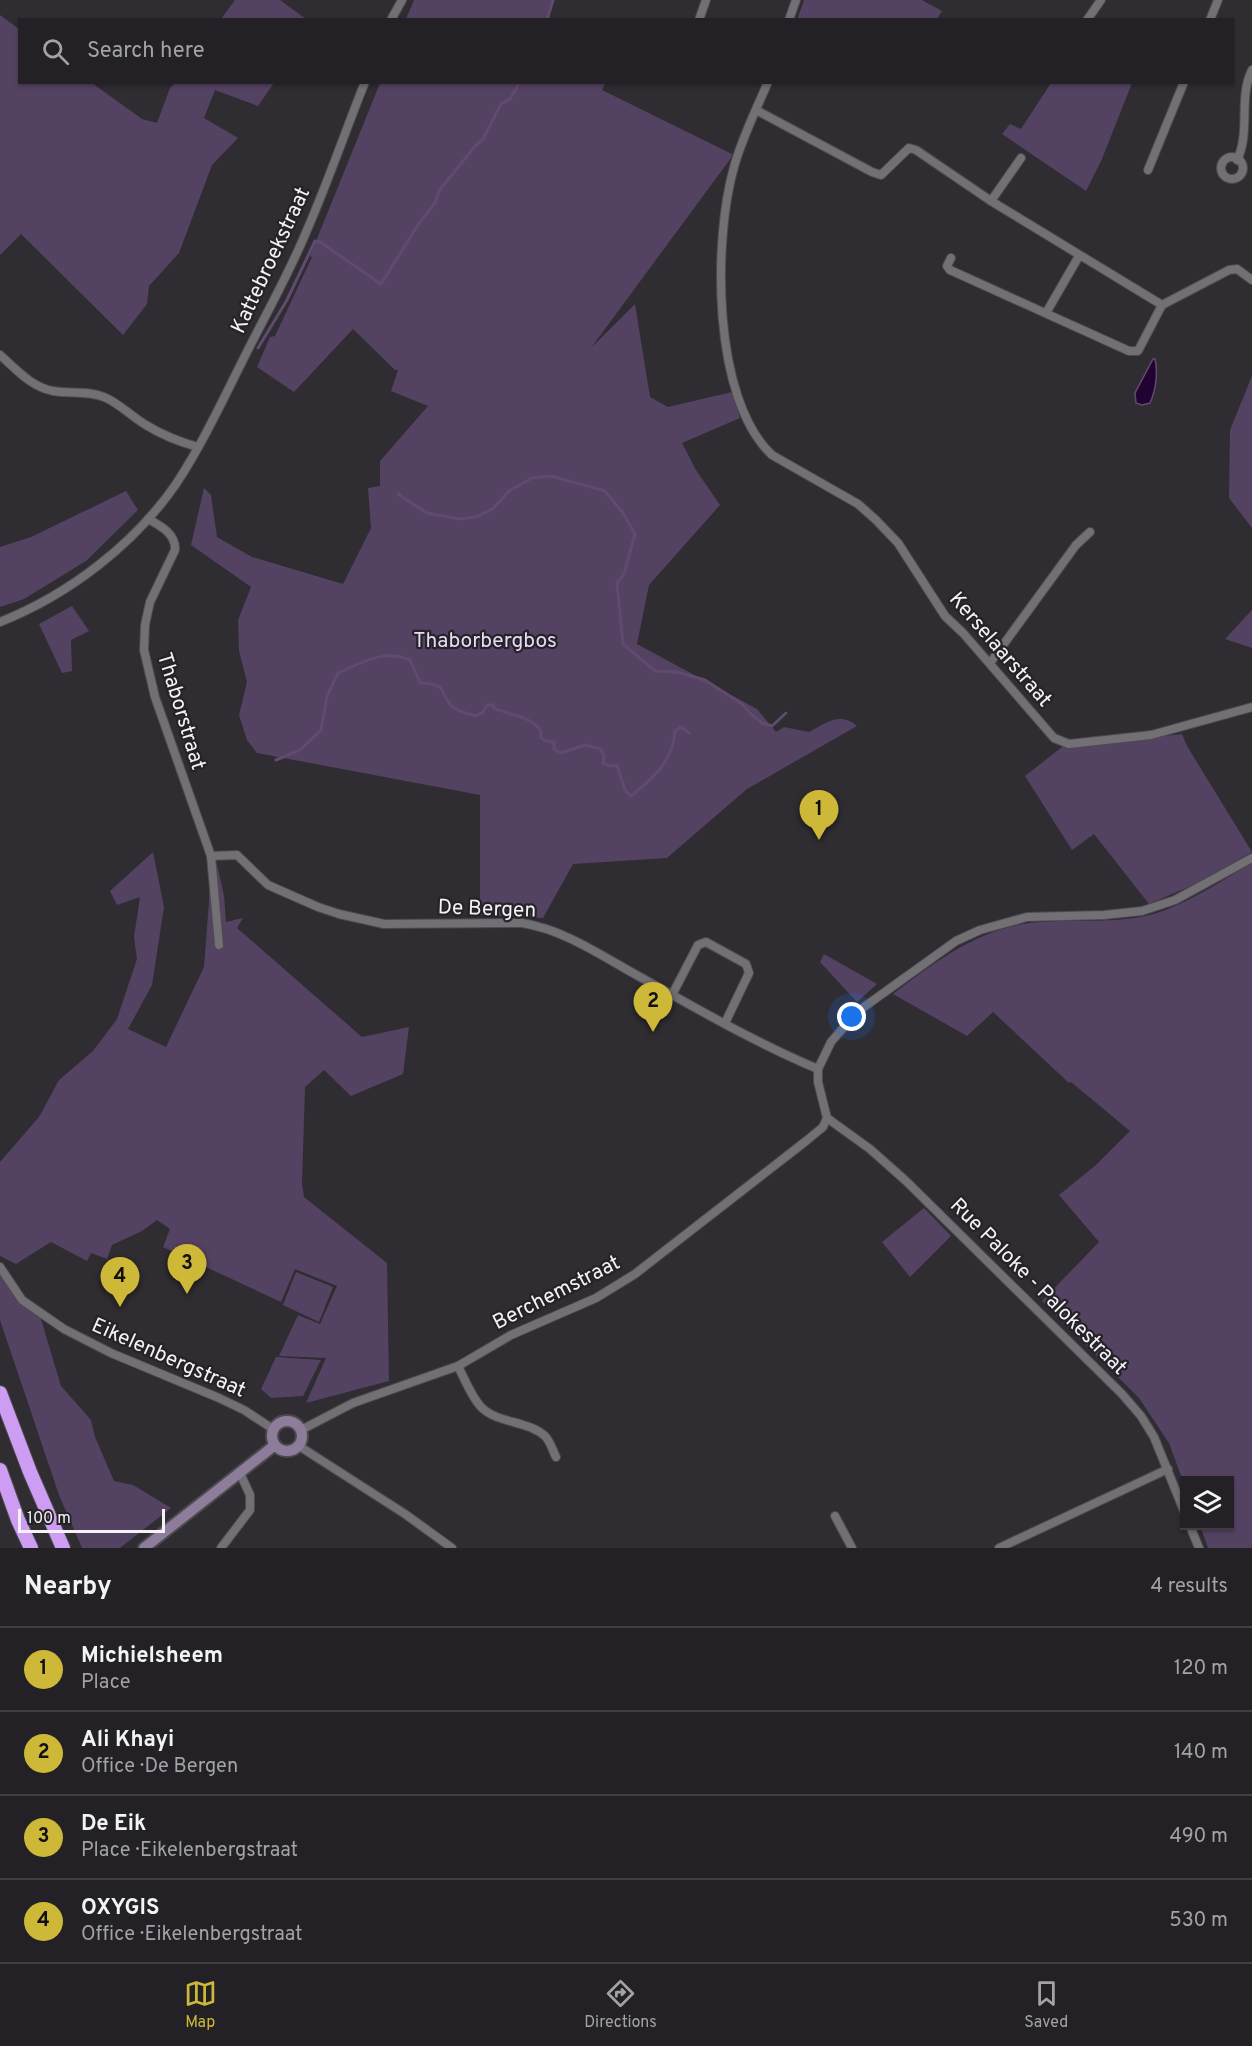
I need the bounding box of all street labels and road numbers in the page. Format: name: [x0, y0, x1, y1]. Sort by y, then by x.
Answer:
street label: Kattebroekstraat: [226, 183, 317, 338]
street label: Kerselaarstraat: [942, 587, 1057, 713]
street label: Thaborstraat: [150, 650, 211, 773]
street label: De Bergen: [437, 894, 537, 925]
street label: Rue Paloke - Palokestraat: [944, 1193, 1132, 1381]
street label: Berchemstraat: [488, 1250, 625, 1337]
street label: Eikelenbergstraat: [87, 1312, 250, 1404]

